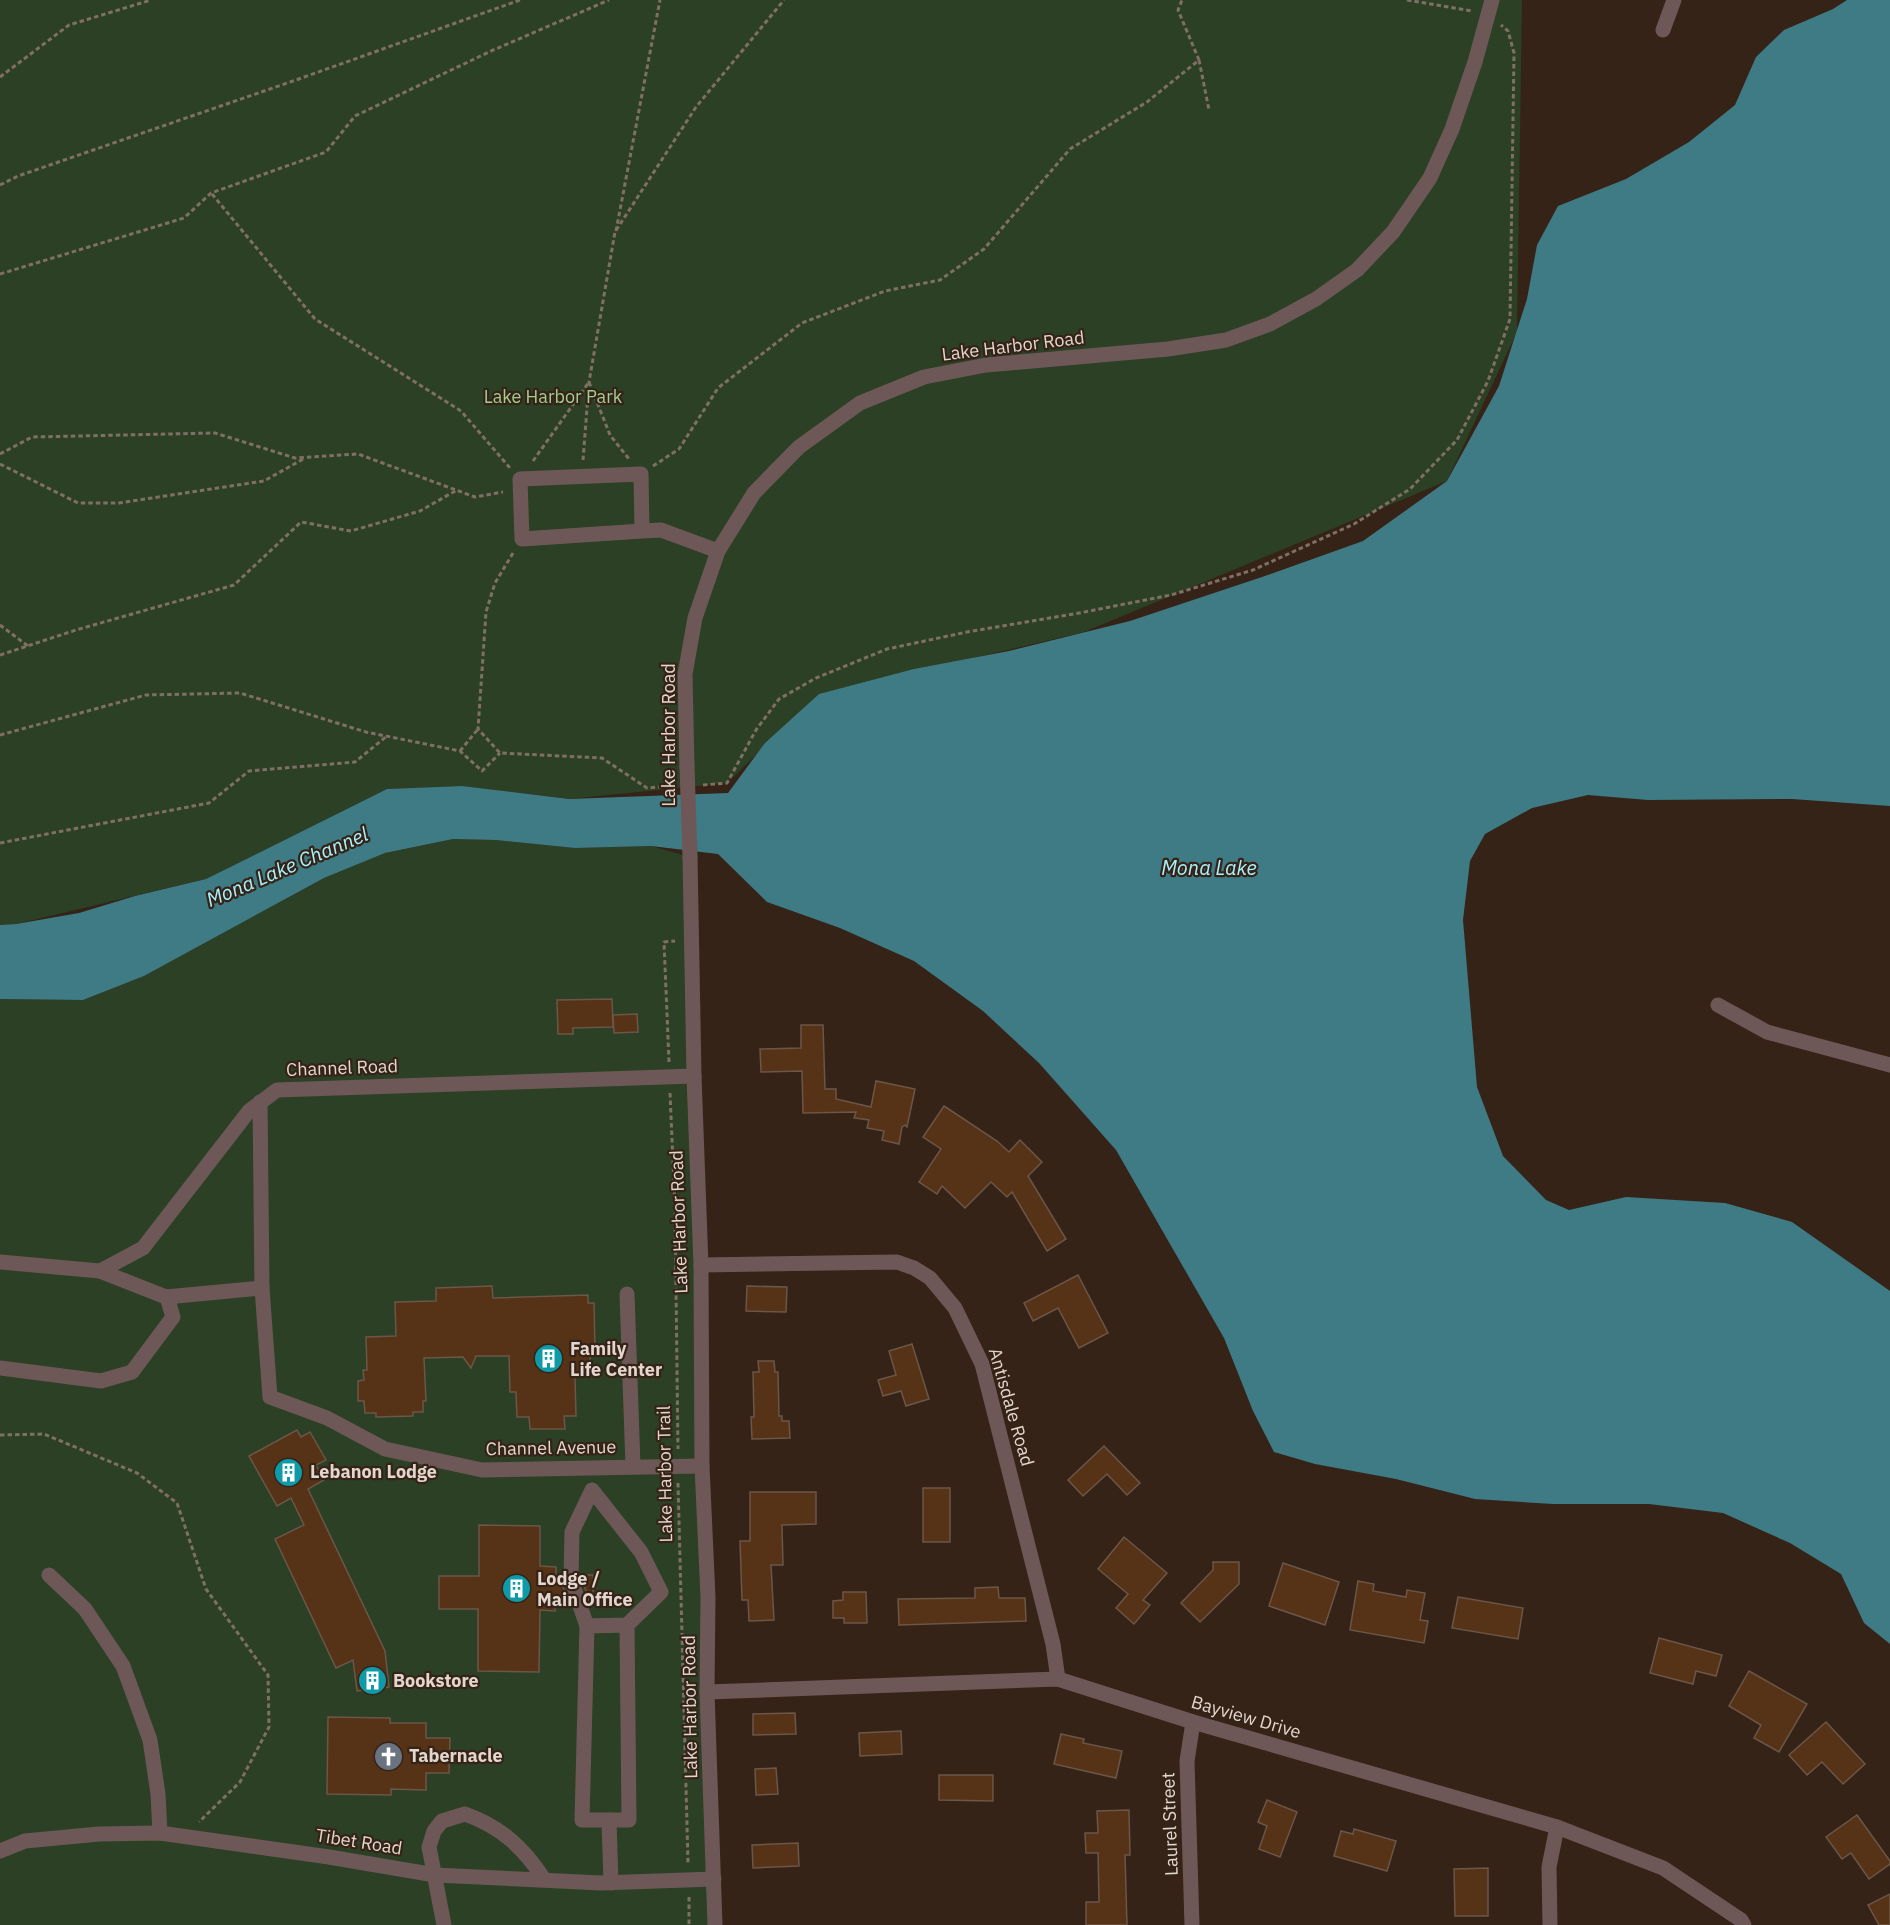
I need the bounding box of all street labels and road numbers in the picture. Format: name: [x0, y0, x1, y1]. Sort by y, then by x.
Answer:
street label: Lake Harbor Road: [940, 325, 1086, 366]
street label: Lake Harbor Road: [657, 663, 680, 807]
street label: Channel Road: [286, 1054, 398, 1081]
street label: Lake Harbor Road: [665, 1150, 692, 1294]
street label: Antisdale Road: [984, 1345, 1039, 1469]
street label: Lake Harbor Trail: [652, 1405, 677, 1543]
street label: Channel Avenue: [486, 1435, 617, 1460]
street label: Lake Harbor Road: [677, 1635, 702, 1779]
street label: Bayview Drive: [1189, 1690, 1304, 1743]
street label: Laurel Street: [1156, 1772, 1183, 1876]
street label: Tibet Road: [314, 1823, 404, 1860]

